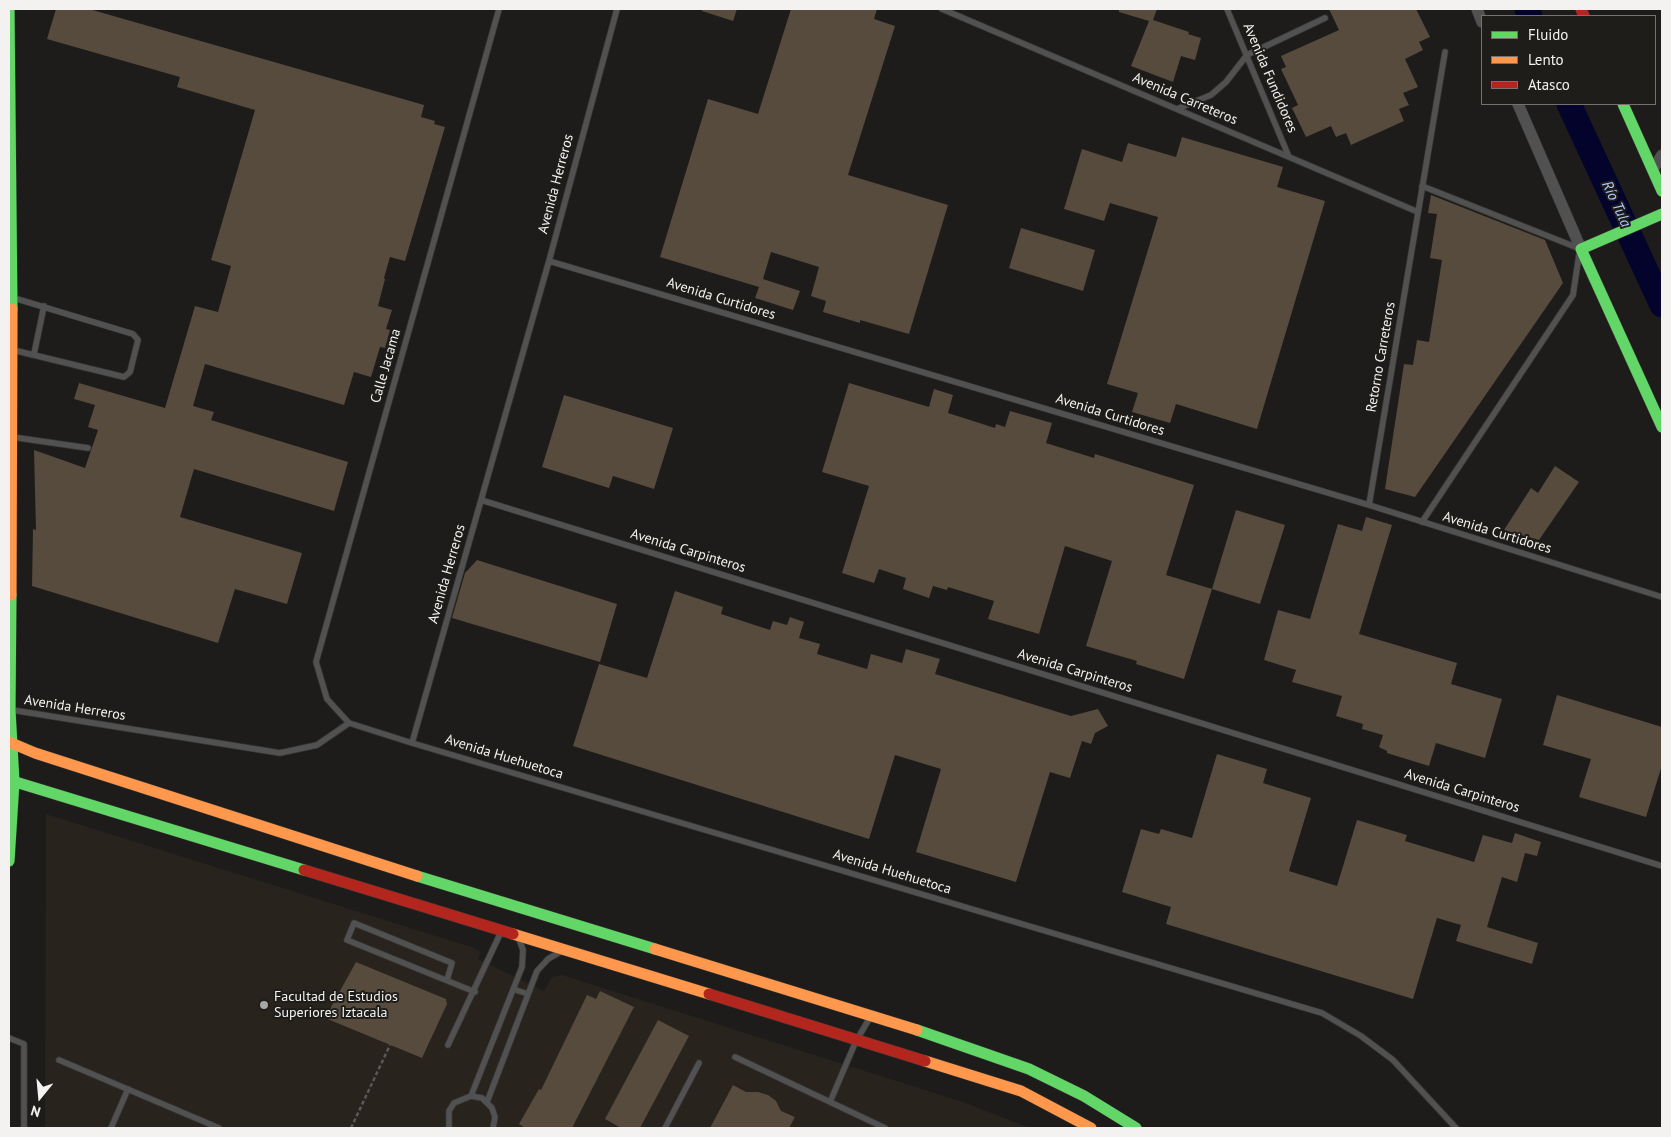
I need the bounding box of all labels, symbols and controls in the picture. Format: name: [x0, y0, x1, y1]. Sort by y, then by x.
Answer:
legend: [1481, 15, 1656, 105]
street label: Avenida Fundidores: [1239, 21, 1301, 135]
text: Fluido: [1528, 25, 1568, 44]
text: Lento: [1528, 50, 1564, 69]
street label: Avenida Carreteros: [1130, 69, 1240, 129]
text: Atasco: [1528, 75, 1570, 94]
street label: Avenida Herreros: [535, 132, 577, 236]
water label: Río Tula: [1597, 178, 1635, 230]
street label: Avenida Curtidores: [665, 274, 777, 324]
street label: Retorno Carreteros: [1363, 301, 1399, 413]
street label: Calle Jacama: [367, 327, 405, 405]
street label: Avenida Curtidores: [1054, 390, 1166, 440]
street label: Avenida Curtidores: [1441, 508, 1553, 558]
street label: Avenida Herreros: [425, 522, 469, 626]
street label: Avenida Carpinteros: [628, 526, 748, 576]
street label: Avenida Carpinteros: [1015, 646, 1135, 696]
street label: Avenida Herreros: [23, 692, 127, 724]
street label: Avenida Huehuetoca: [443, 731, 565, 783]
street label: Avenida Carpinteros: [1402, 766, 1522, 816]
street label: Avenida Huehuetoca: [831, 846, 953, 898]
place label: Facultad de Estudios Superiores Iztacala: [274, 989, 398, 1022]
marker: Facultad de Estudios Superiores Iztacala: [258, 999, 270, 1011]
north arrow: [15, 1072, 65, 1122]
text: N: [29, 1101, 43, 1121]

